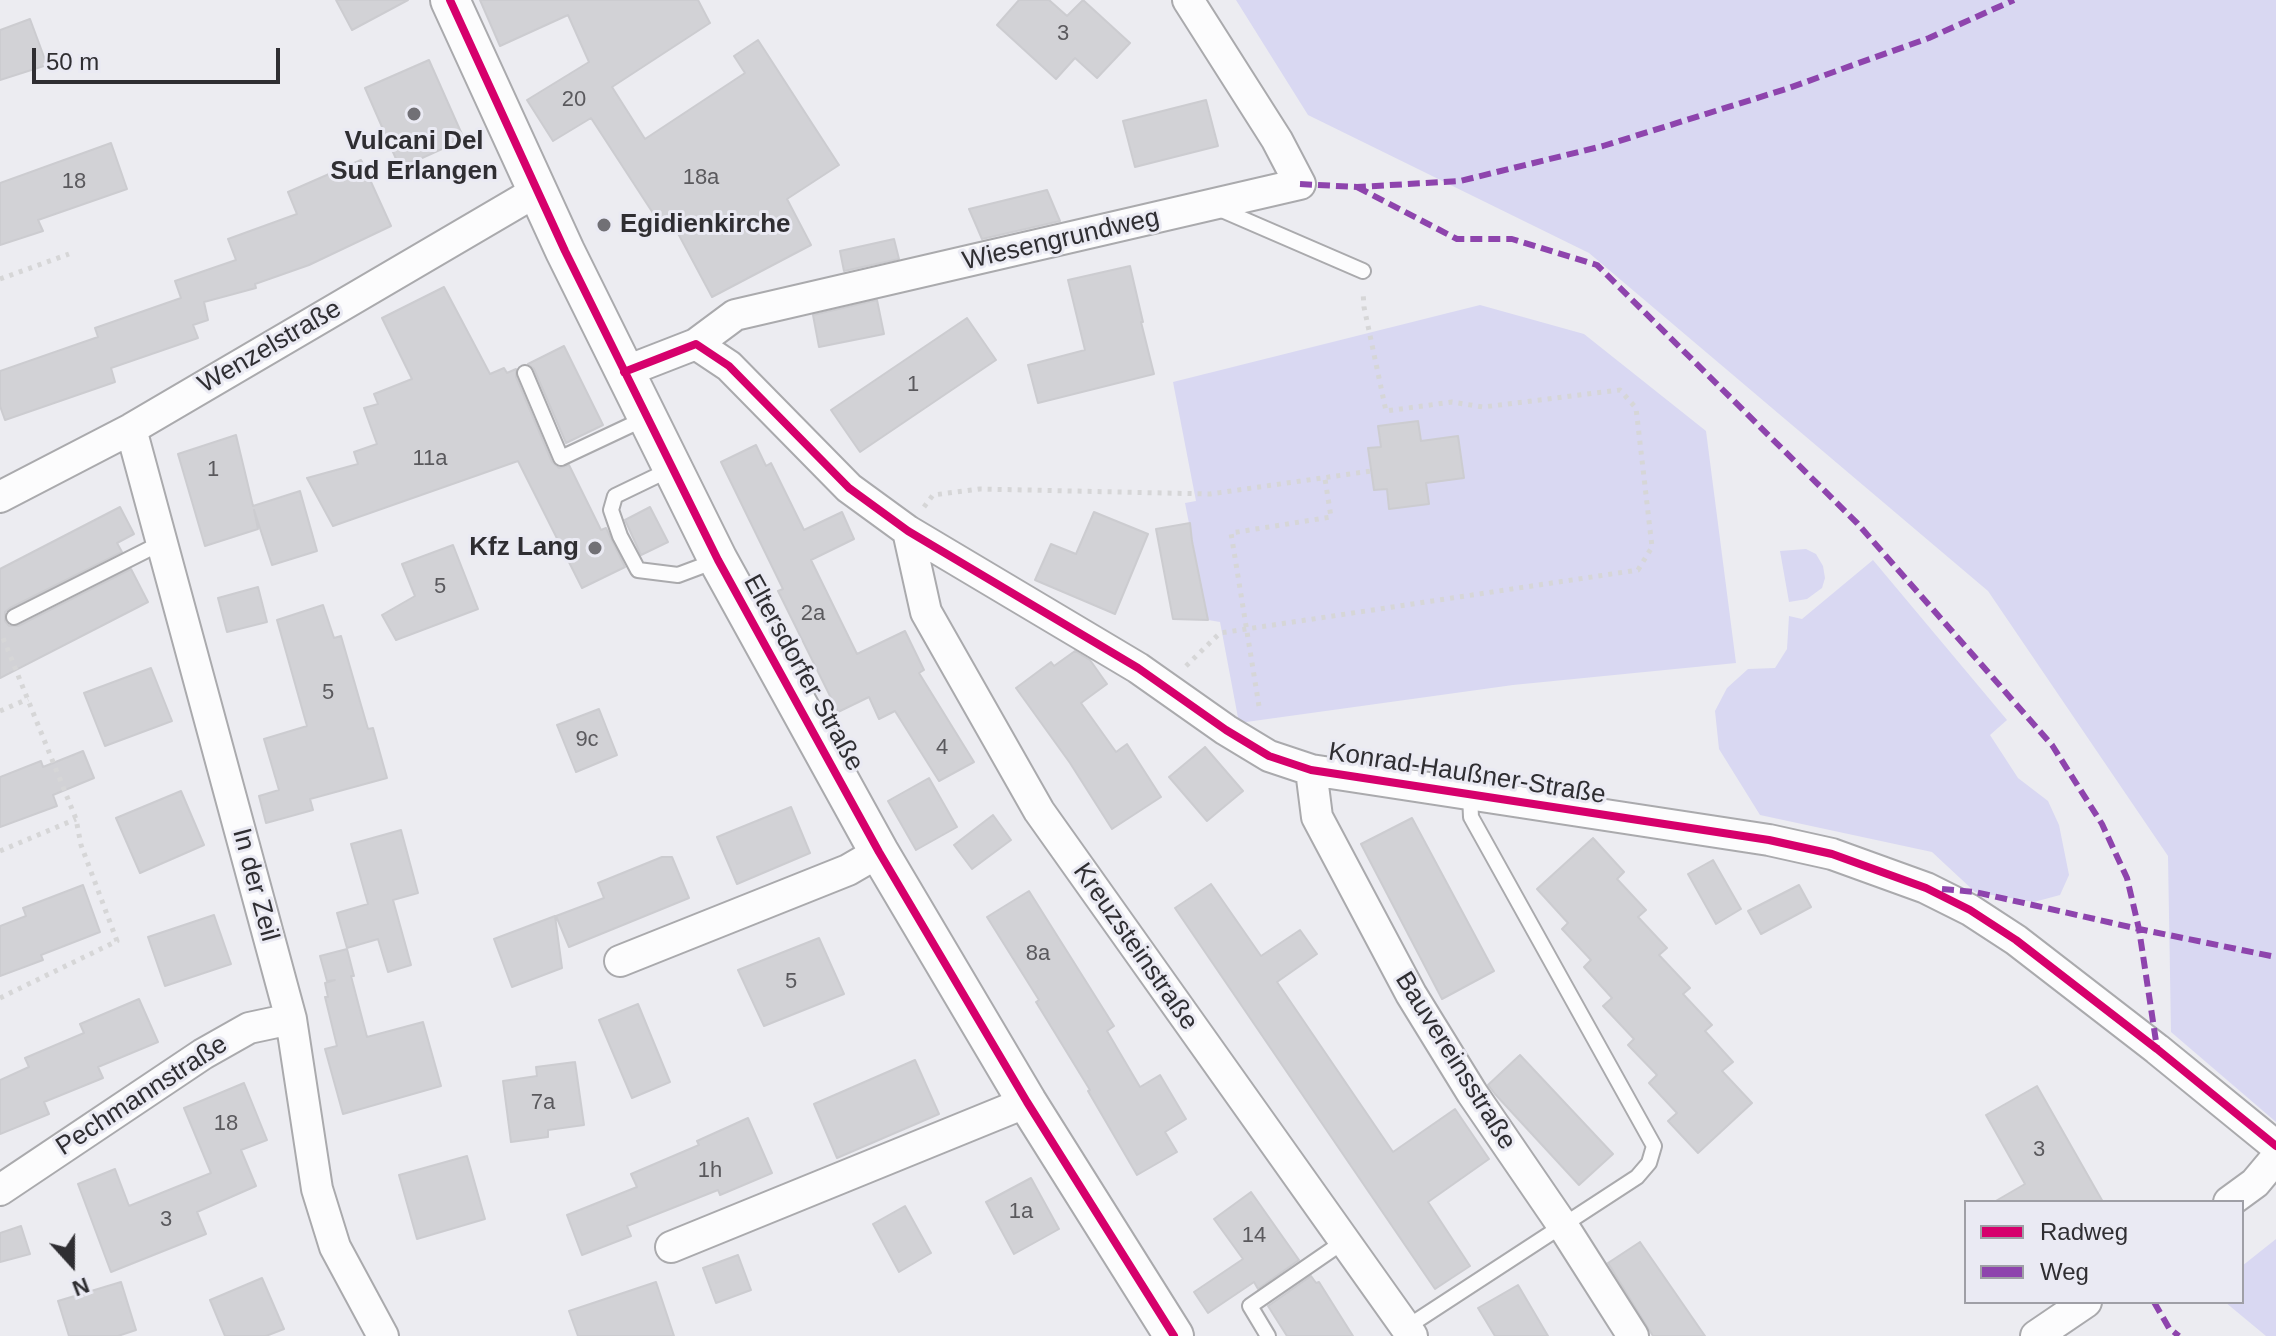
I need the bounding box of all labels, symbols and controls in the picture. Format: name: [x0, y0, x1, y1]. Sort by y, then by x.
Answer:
house number: 3: [1057, 21, 1069, 47]
scale bar: [36, 32, 284, 82]
text: 50 m: [46, 48, 99, 75]
house number: 20: [562, 87, 586, 113]
marker: Vulcani Del Sud Erlangen: [405, 105, 423, 123]
place label: Vulcani Del Sud Erlangen: [330, 126, 498, 188]
house number: 18a: [683, 165, 719, 191]
house number: 18: [62, 169, 86, 195]
street label: Wiesengrundweg: [960, 202, 1162, 278]
place label: Egidienkirche: [620, 209, 790, 241]
marker: Egidienkirche: [595, 216, 613, 234]
street label: Wenzelstraße: [193, 294, 347, 400]
house number: 1: [907, 372, 919, 398]
house number: 11a: [412, 446, 448, 472]
house number: 1: [207, 457, 219, 483]
place label: Kfz Lang: [469, 532, 579, 564]
marker: Kfz Lang: [586, 539, 604, 557]
street label: Eltersdorfer Straße: [736, 569, 870, 777]
house number: 5: [434, 574, 446, 600]
house number: 2a: [801, 601, 825, 627]
house number: 5: [322, 680, 334, 706]
house number: 9c: [575, 727, 599, 753]
house number: 4: [936, 735, 948, 761]
street label: Konrad-Haußner-Straße: [1326, 737, 1608, 811]
street label: In der Zeil: [225, 825, 285, 945]
street label: Kreuzsteinstraße: [1066, 858, 1204, 1036]
house number: 8a: [1026, 941, 1050, 967]
street label: Bauvereinsstraße: [1388, 966, 1522, 1156]
house number: 5: [785, 969, 797, 995]
street label: Pechmannstraße: [50, 1029, 234, 1163]
house number: 7a: [531, 1090, 555, 1116]
house number: 18: [214, 1111, 238, 1137]
house number: 3: [2033, 1137, 2045, 1163]
house number: 1h: [698, 1158, 722, 1184]
house number: 1a: [1009, 1199, 1033, 1225]
legend: [1964, 1200, 2244, 1304]
house number: 3: [160, 1207, 172, 1233]
text: Radweg: [2040, 1218, 2128, 1245]
house number: 14: [1242, 1223, 1266, 1249]
north arrow: [32, 1224, 112, 1304]
text: Weg: [2040, 1258, 2089, 1285]
text: N: [69, 1272, 93, 1301]

